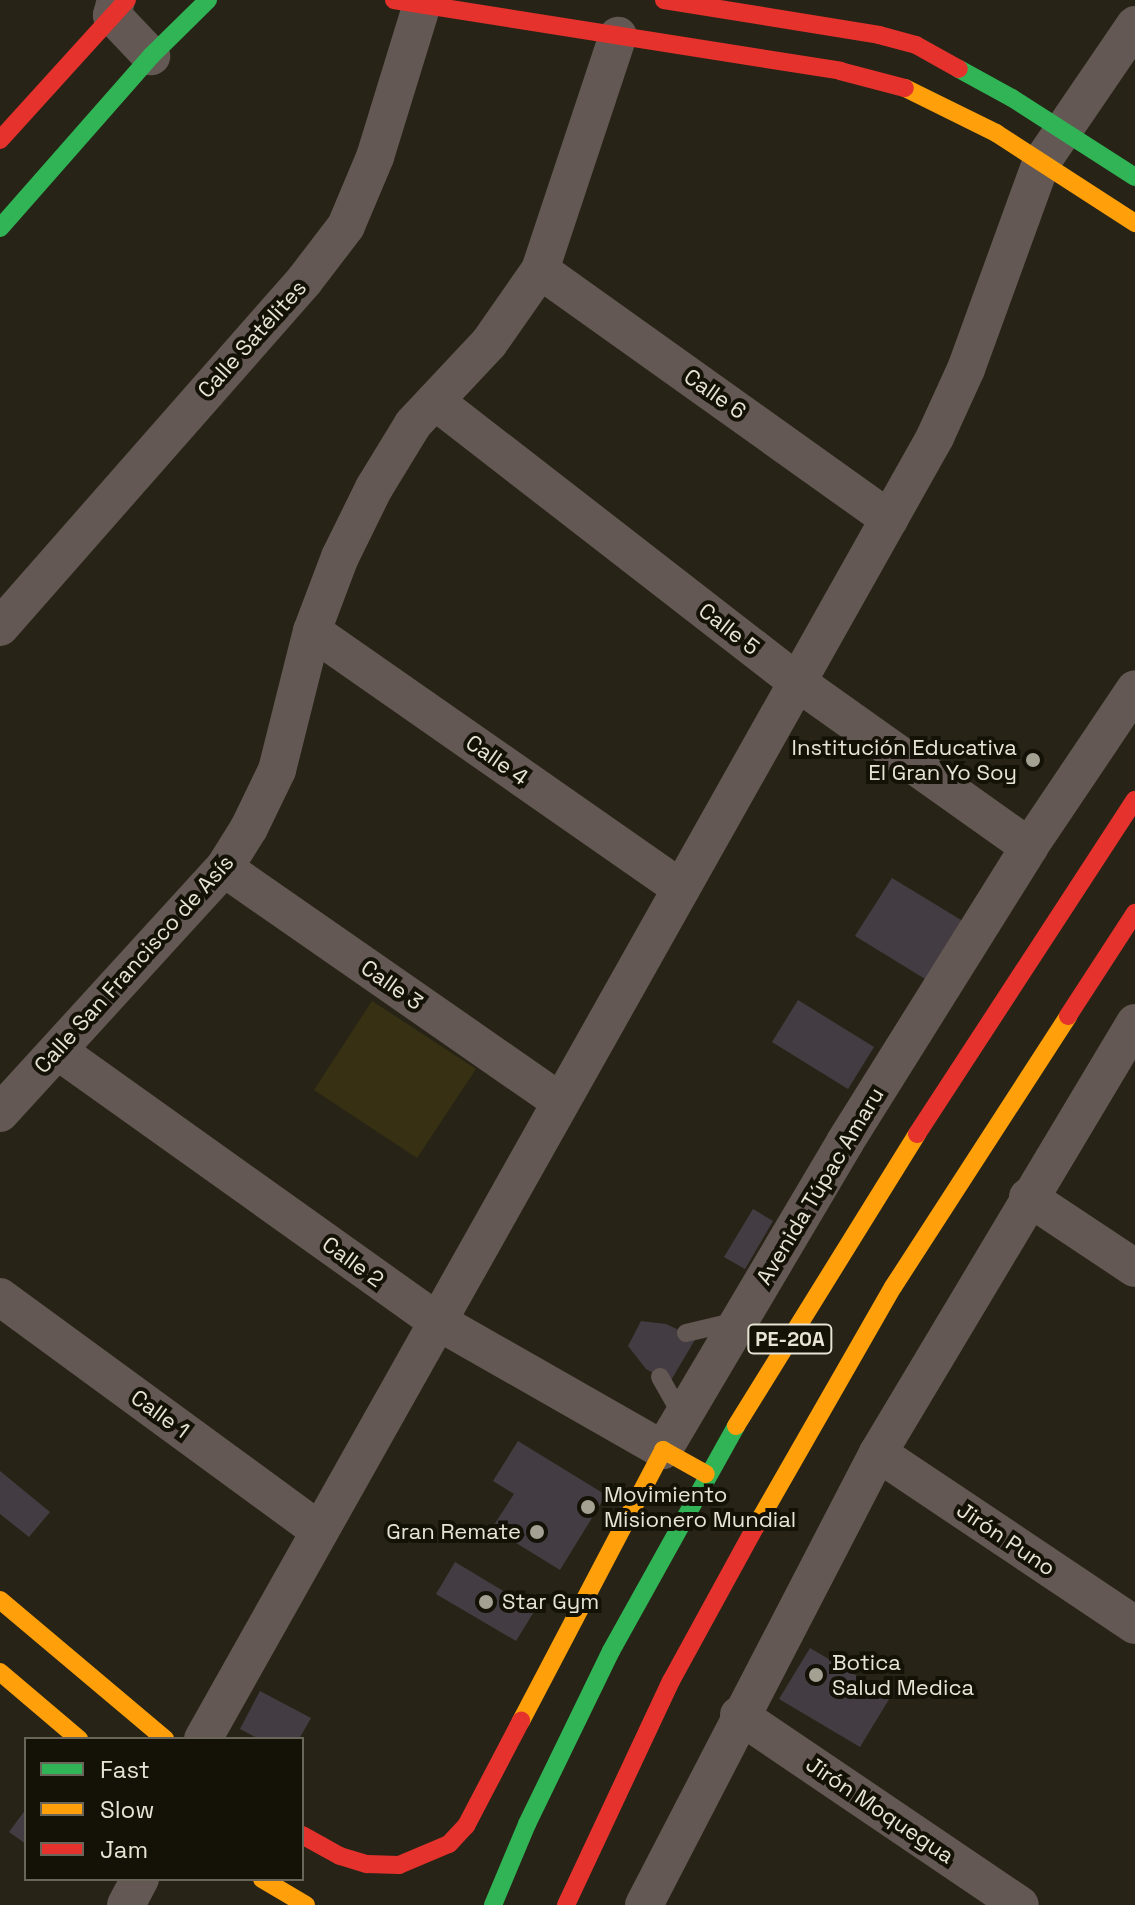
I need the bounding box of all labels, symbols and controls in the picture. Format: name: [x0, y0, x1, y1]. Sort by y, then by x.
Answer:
street label: Calle Satélites: [192, 275, 312, 403]
street label: Calle 6: [679, 363, 751, 425]
street label: Calle 5: [694, 597, 764, 661]
street label: Calle 4: [461, 729, 533, 791]
place label: Institución Educativa El Gran Yo Soy: [792, 734, 1017, 786]
marker: Institución Educativa El Gran Yo Soy: [1024, 751, 1042, 769]
street label: Calle San Francisco de Asís: [29, 849, 239, 1079]
street label: Calle 3: [356, 954, 428, 1016]
street label: Avenida Túpac Amaru: [750, 1082, 890, 1290]
street label: Calle 2: [317, 1231, 389, 1293]
road number: PE-20A: [746, 1323, 834, 1355]
street label: Calle 1: [126, 1384, 194, 1444]
place label: Movimiento Misionero Mundial: [604, 1481, 796, 1532]
street label: Jirón Puno: [952, 1497, 1060, 1581]
marker: Movimiento Misionero Mundial: [579, 1498, 597, 1516]
place label: Gran Remate: [386, 1519, 521, 1545]
marker: Gran Remate: [528, 1523, 546, 1541]
place label: Star Gym: [502, 1589, 599, 1615]
marker: Star Gym: [477, 1593, 495, 1611]
place label: Botica Salud Medica: [832, 1649, 974, 1700]
marker: Botica Salud Medica: [807, 1666, 825, 1684]
legend: [24, 1737, 304, 1881]
street label: Jirón Moquegua: [801, 1751, 959, 1869]
text: Fast: [100, 1754, 150, 1785]
text: Slow: [100, 1794, 154, 1825]
text: Jam: [100, 1834, 148, 1865]

